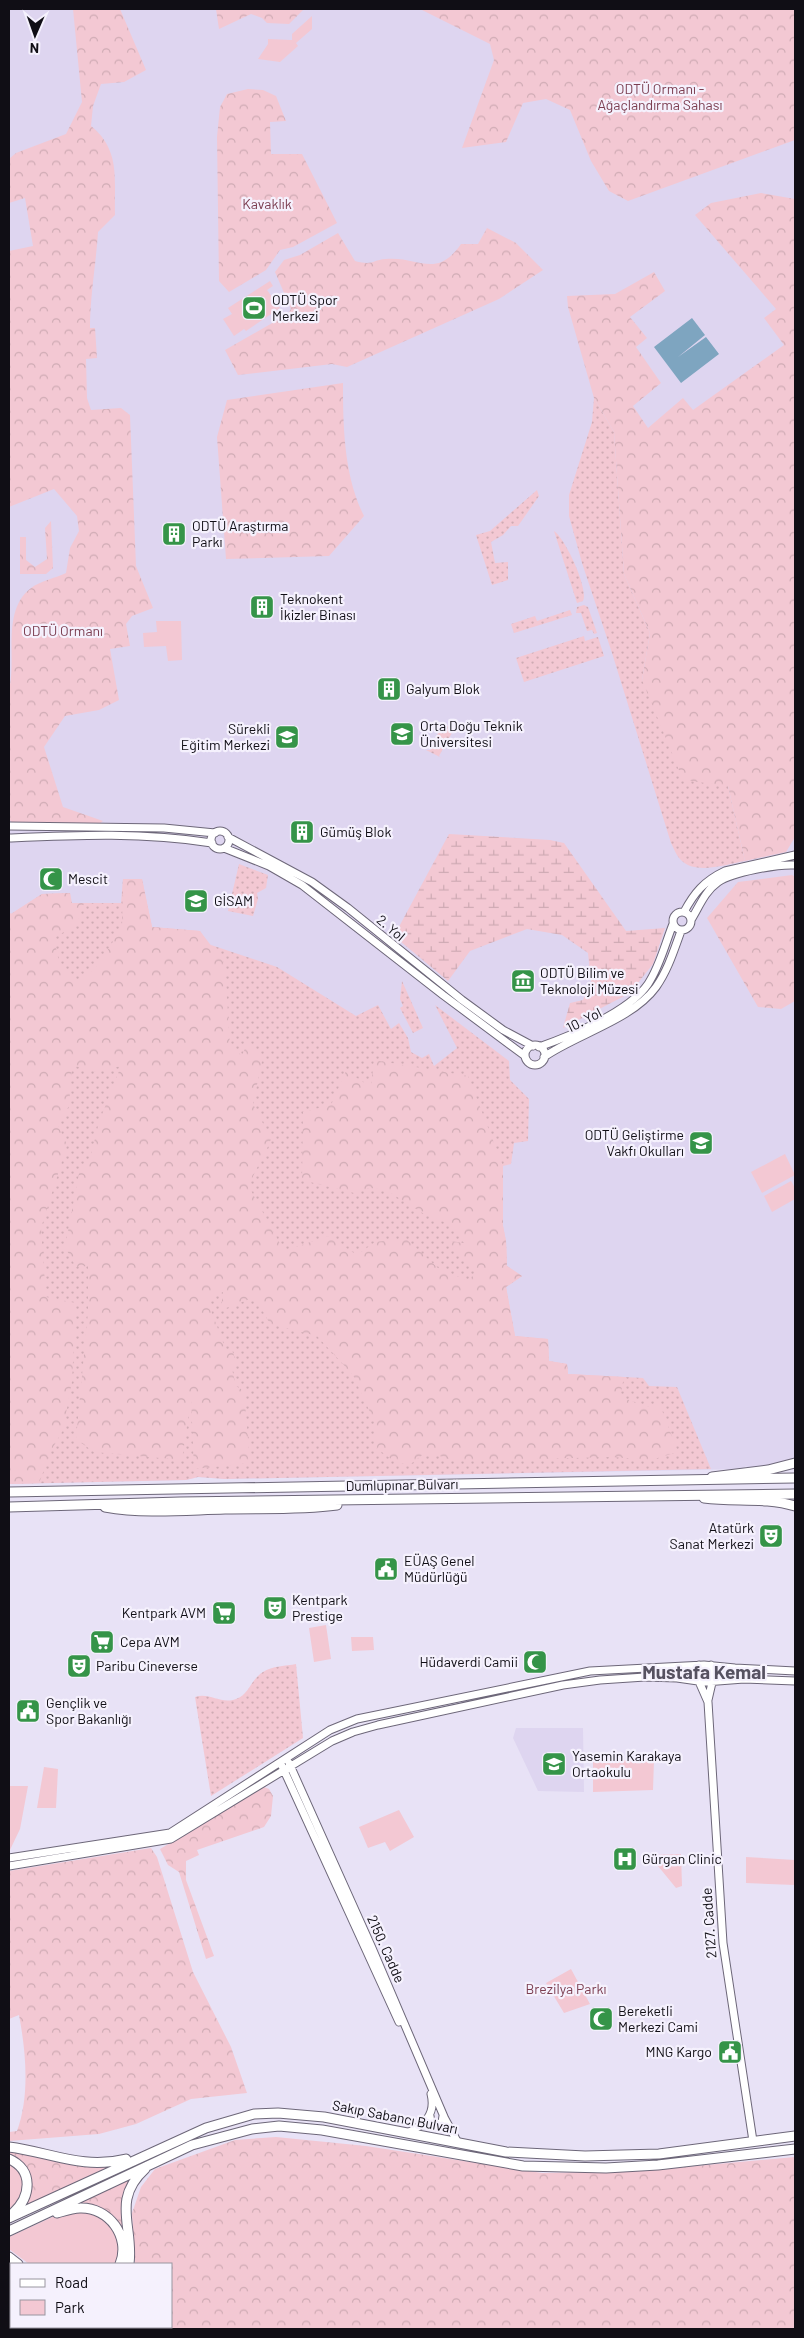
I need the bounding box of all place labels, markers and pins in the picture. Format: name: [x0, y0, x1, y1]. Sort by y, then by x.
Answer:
place label: ODTÜ Spor Merkezi: [272, 291, 338, 324]
sports icon: ODTÜ Spor Merkezi: [241, 295, 267, 321]
place label: ODTÜ Araştırma Parkı: [192, 517, 288, 550]
building icon: ODTÜ Araştırma Parkı: [161, 521, 187, 547]
place label: Teknokent İkizler Binası: [280, 590, 356, 623]
building icon: Teknokent İkizler Binası: [249, 594, 275, 620]
building icon: Galyum Blok: [376, 676, 402, 702]
place label: Galyum Blok: [406, 680, 480, 697]
place label: Orta Doğu Teknik Üniversitesi: [420, 717, 523, 750]
place label: Sürekli Eğitim Merkezi: [181, 720, 270, 753]
school or university icon: Orta Doğu Teknik Üniversitesi: [389, 721, 415, 747]
school or university icon: Sürekli Eğitim Merkezi: [274, 724, 300, 750]
building icon: Gümüş Blok: [289, 819, 315, 845]
place label: Gümüş Blok: [320, 823, 391, 840]
mosque icon: Mescit: [38, 866, 64, 892]
place label: Mescit: [68, 870, 108, 887]
school or university icon: GİSAM: [183, 888, 209, 914]
place label: GİSAM: [214, 892, 253, 909]
place label: ODTÜ Bilim ve Teknoloji Müzesi: [540, 964, 639, 997]
museum icon: ODTÜ Bilim ve Teknoloji Müzesi: [510, 968, 536, 994]
place label: ODTÜ Geliştirme Vakfı Okulları: [585, 1126, 684, 1159]
school or university icon: ODTÜ Geliştirme Vakfı Okulları: [688, 1130, 714, 1156]
place label: Atatürk Sanat Merkezi: [670, 1519, 754, 1552]
theatre icon: Atatürk Sanat Merkezi: [758, 1523, 784, 1549]
place label: EÜAŞ Genel Müdürlüğü: [404, 1552, 475, 1585]
public building icon: EÜAŞ Genel Müdürlüğü: [373, 1556, 399, 1582]
place label: Kentpark Prestige: [292, 1591, 347, 1624]
theatre icon: Kentpark Prestige: [262, 1595, 288, 1621]
supermarket icon: Kentpark AVM: [211, 1600, 237, 1626]
place label: Kentpark AVM: [122, 1604, 206, 1621]
supermarket icon: Cepa AVM: [89, 1629, 115, 1655]
place label: Cepa AVM: [120, 1633, 180, 1650]
mosque icon: Hüdaverdi Camii: [522, 1649, 548, 1675]
theatre icon: Paribu Cineverse: [66, 1653, 92, 1679]
place label: Hüdaverdi Camii: [419, 1653, 518, 1670]
place label: Paribu Cineverse: [96, 1657, 198, 1674]
place label: Gençlik ve Spor Bakanlığı: [46, 1694, 131, 1727]
public building icon: Gençlik ve Spor Bakanlığı: [15, 1698, 41, 1724]
place label: Yasemin Karakaya Ortaokulu: [572, 1747, 682, 1780]
school or university icon: Yasemin Karakaya Ortaokulu: [541, 1751, 567, 1777]
hospital icon: Gürgan Clinic: [612, 1846, 638, 1872]
place label: Gürgan Clinic: [642, 1850, 722, 1867]
place label: Bereketli Merkezi Cami: [618, 2002, 698, 2035]
mosque icon: Bereketli Merkezi Cami: [588, 2006, 614, 2032]
public building icon: MNG Kargo: [717, 2039, 743, 2065]
place label: MNG Kargo: [645, 2043, 712, 2060]

